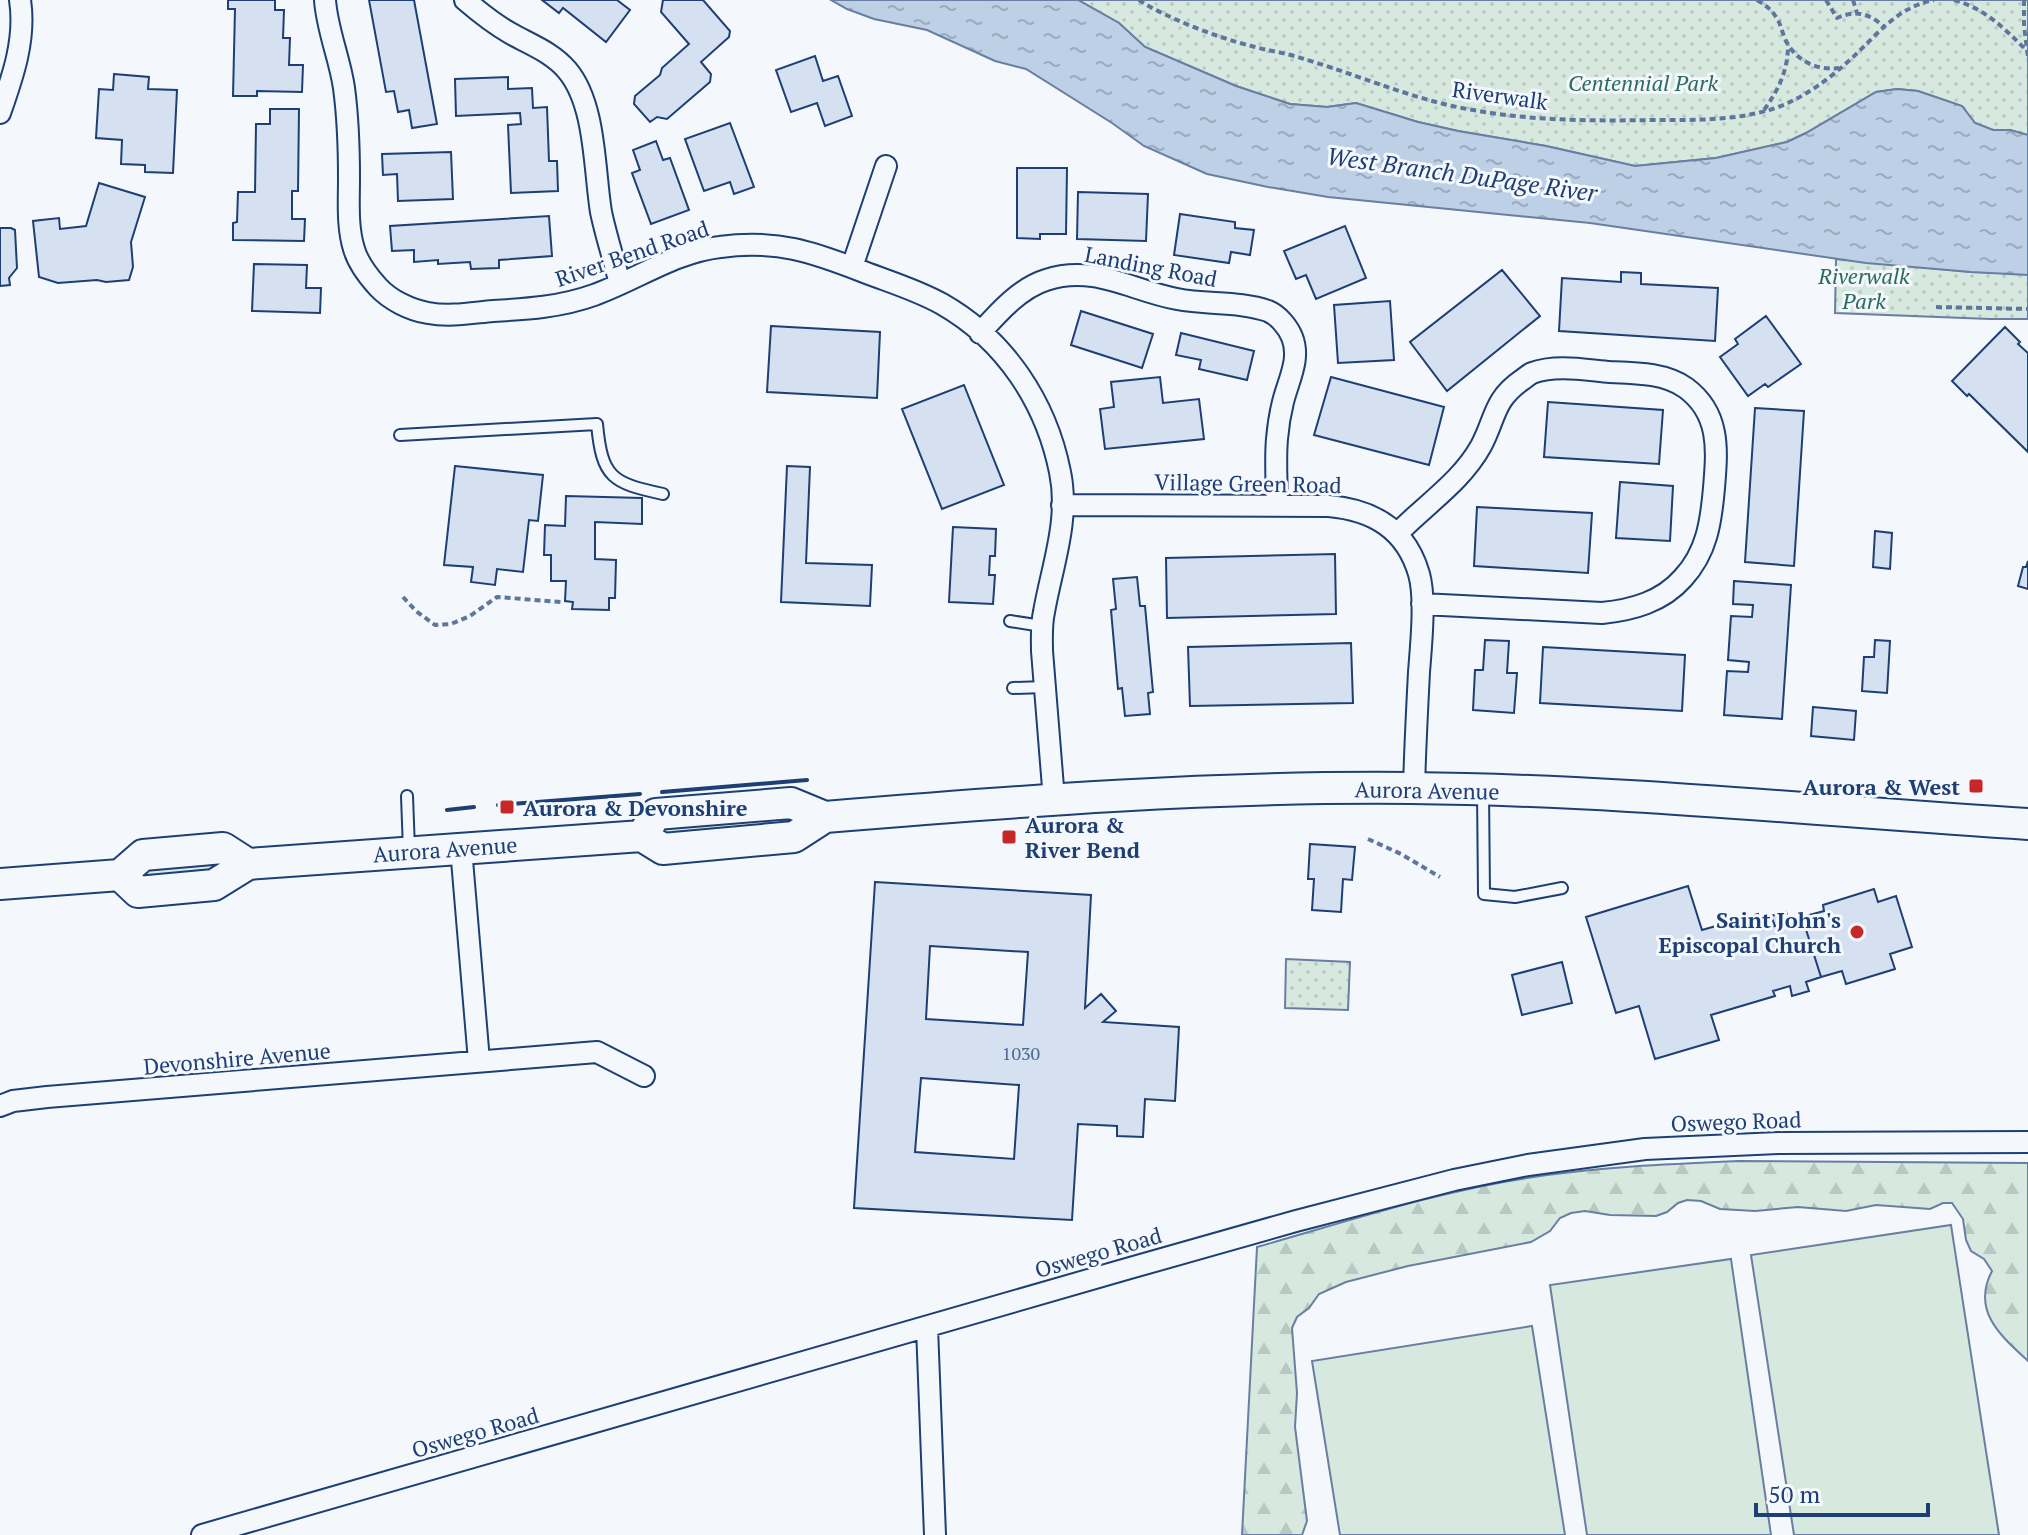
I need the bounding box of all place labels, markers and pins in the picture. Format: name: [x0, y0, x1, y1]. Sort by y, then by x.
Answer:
place label: Aurora & West: [1803, 772, 1960, 801]
marker: Aurora & West: [1967, 777, 1985, 795]
place label: Aurora & Devonshire: [523, 793, 748, 822]
marker: Aurora & Devonshire: [498, 798, 516, 816]
place label: Aurora & River Bend: [1025, 810, 1140, 864]
marker: Aurora & River Bend: [1000, 828, 1018, 846]
place label: Saint John's Episcopal Church: [1658, 905, 1841, 959]
marker: Saint John's Episcopal Church: [1848, 923, 1866, 941]

